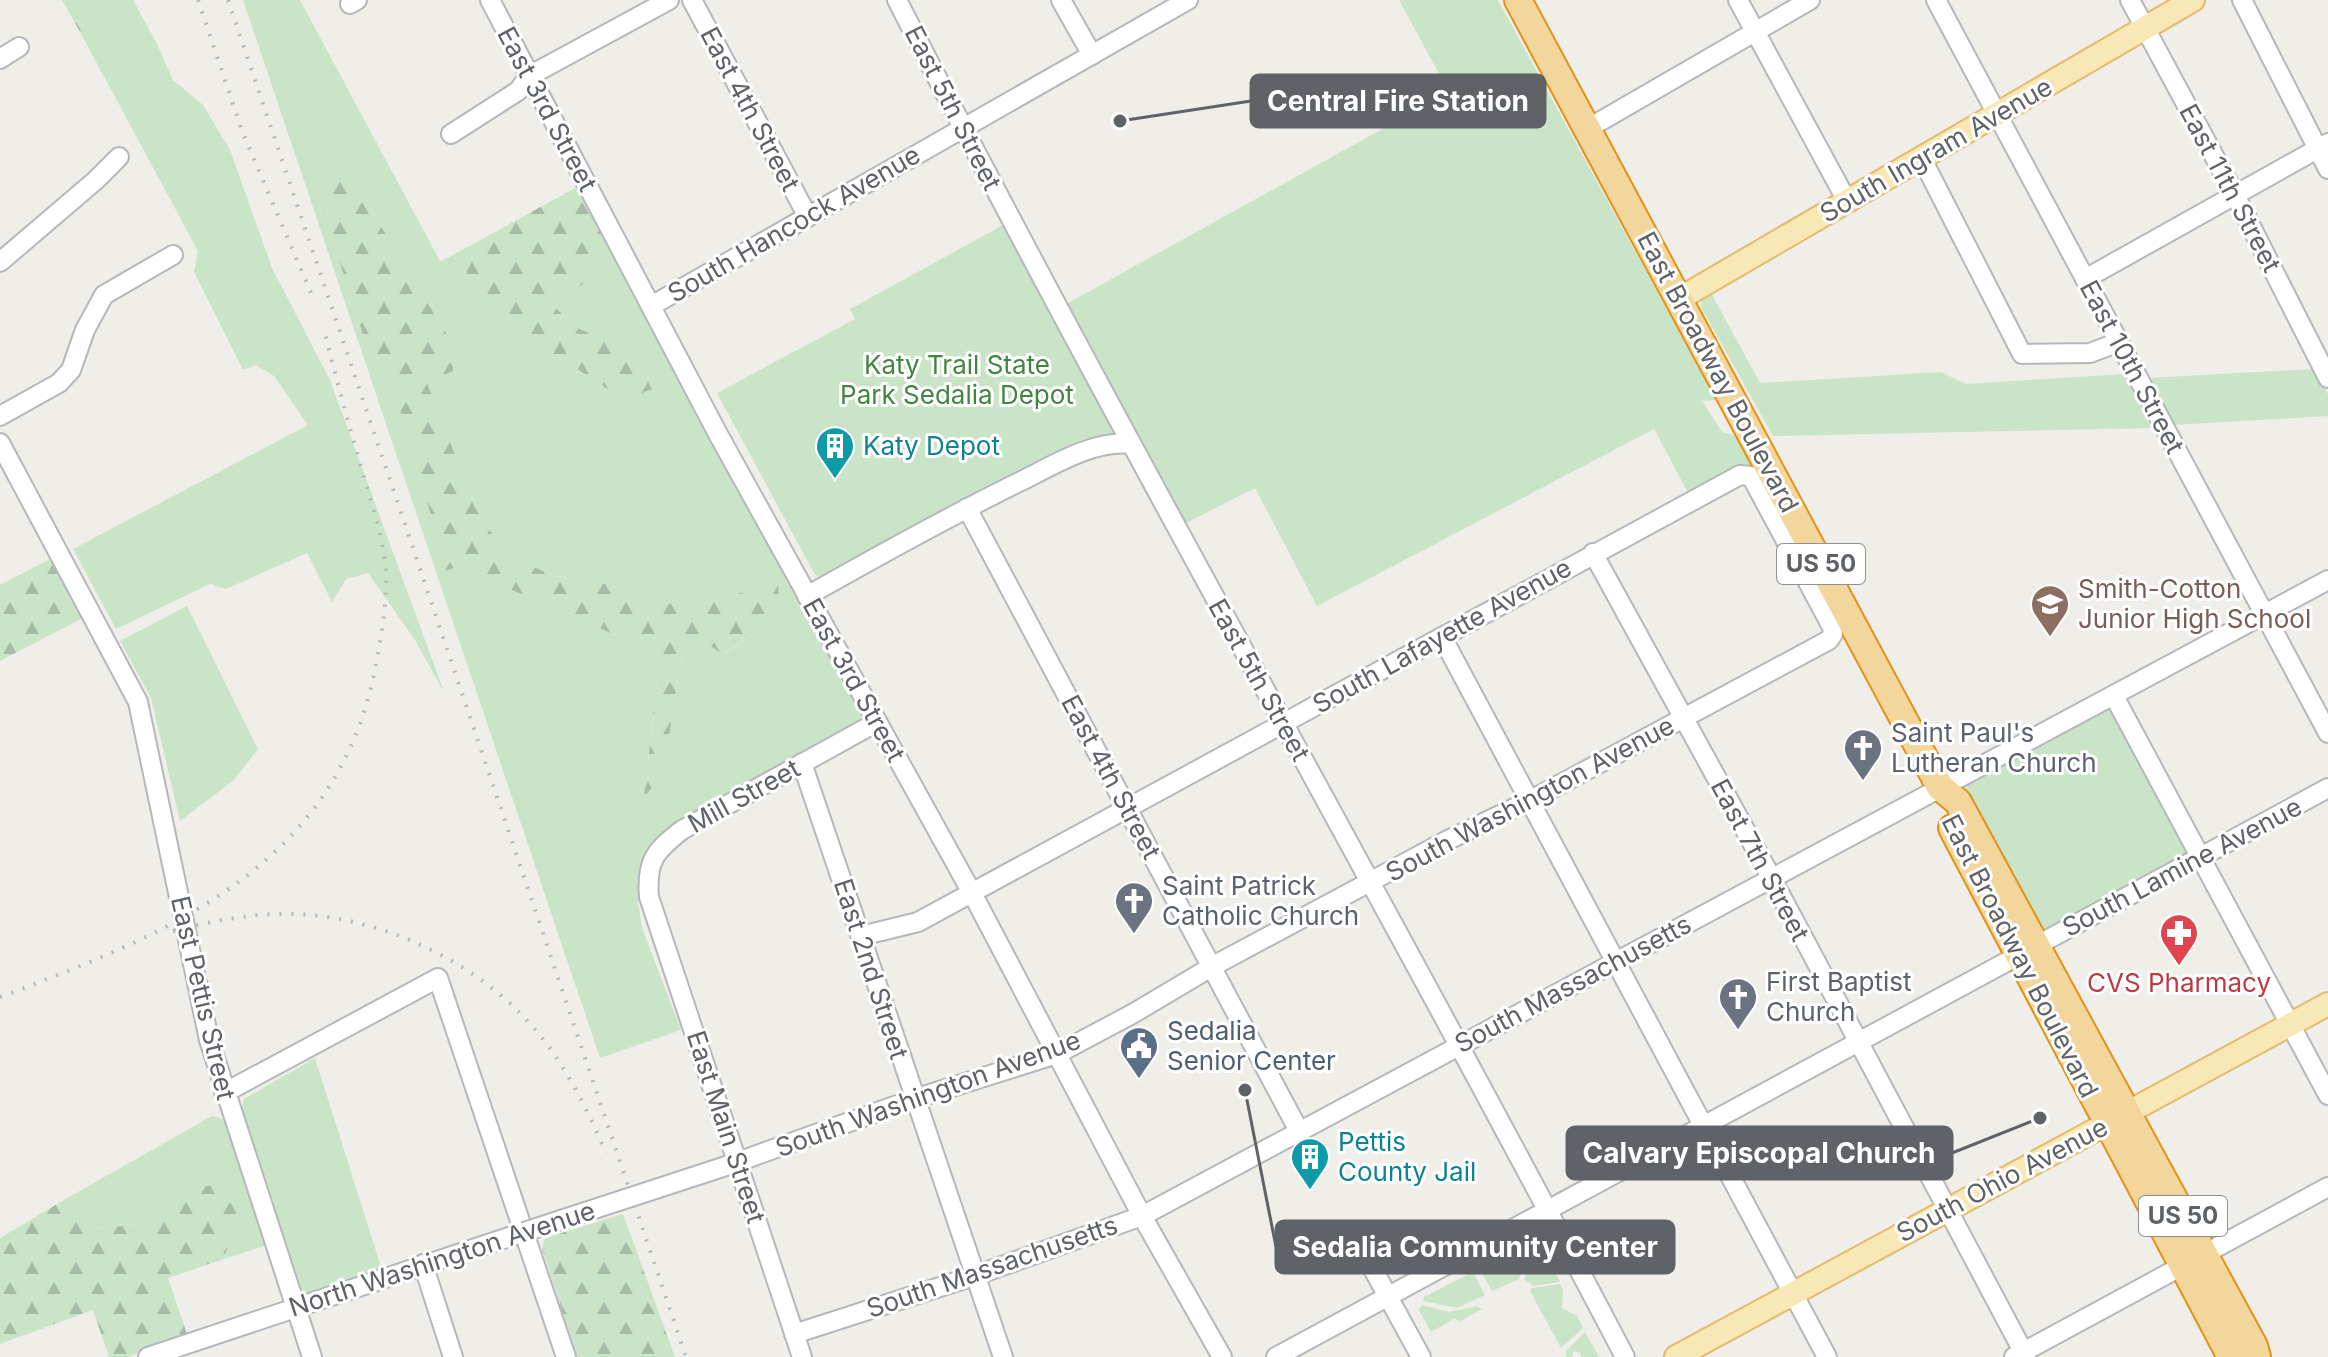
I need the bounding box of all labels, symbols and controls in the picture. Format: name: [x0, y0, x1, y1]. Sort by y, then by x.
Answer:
street label: East 5th Street: [899, 20, 1008, 195]
street label: East 3rd Street: [491, 21, 604, 196]
street label: East 4th Street: [694, 22, 807, 196]
street label: South Ingram Avenue: [1814, 70, 2057, 229]
callout: Central Fire Station: [1251, 75, 1545, 127]
text: Central Fire Station: [1267, 84, 1529, 118]
street label: East 11th Street: [2173, 98, 2288, 277]
street label: South Hancock Avenue: [662, 139, 925, 309]
street label: East Broadway Boulevard: [1631, 226, 1806, 517]
street label: East 10th Street: [2074, 275, 2191, 459]
park label: Katy Trail State Park Sedalia Depot: [840, 349, 1074, 410]
building icon: Katy Depot: [814, 425, 856, 480]
place label: Katy Depot: [863, 430, 1000, 461]
road number: US 50: [1777, 544, 1865, 584]
street label: South Lafayette Avenue: [1307, 552, 1576, 720]
place label: Smith-Cotton Junior High School: [2078, 573, 2311, 634]
school or university icon: Smith-Cotton Junior High School: [2029, 583, 2071, 638]
street label: East 3rd Street: [797, 593, 912, 767]
street label: East 5th Street: [1202, 593, 1317, 766]
street label: East 4th Street: [1055, 690, 1168, 864]
street label: South Washington Avenue: [1380, 709, 1679, 888]
place label: Saint Paul's Lutheran Church: [1891, 717, 2097, 778]
church icon: Saint Paul's Lutheran Church: [1842, 727, 1884, 782]
street label: Mill Street: [682, 752, 805, 839]
street label: East 7th Street: [1705, 773, 1816, 946]
street label: South Lamine Avenue: [2057, 790, 2307, 943]
street label: East Broadway Boulevard: [1936, 809, 2105, 1102]
place label: Saint Patrick Catholic Church: [1162, 870, 1359, 931]
street label: East 2nd Street: [828, 875, 915, 1063]
church icon: Saint Patrick Catholic Church: [1113, 880, 1155, 935]
street label: East Pettis Street: [165, 893, 242, 1103]
street label: South Massachusetts: [1449, 908, 1696, 1059]
pharmacy icon: CVS Pharmacy: [2158, 912, 2200, 967]
place label: First Baptist Church: [1766, 966, 1912, 1027]
place label: CVS Pharmacy: [2087, 967, 2271, 998]
church icon: First Baptist Church: [1717, 976, 1759, 1031]
place label: Sedalia Senior Center: [1167, 1015, 1336, 1076]
street label: South Washington Avenue: [771, 1024, 1085, 1163]
public building icon: Sedalia Senior Center: [1118, 1025, 1160, 1080]
street label: East Main Street: [681, 1027, 772, 1227]
street label: South Ohio Avenue: [1891, 1111, 2113, 1248]
place label: Pettis County Jail: [1338, 1126, 1476, 1187]
callout: Calvary Episcopal Church: [1567, 1127, 1952, 1179]
building icon: Pettis County Jail: [1289, 1136, 1331, 1191]
text: Calvary Episcopal Church: [1582, 1136, 1936, 1170]
street label: North Washington Avenue: [285, 1194, 599, 1323]
road number: US 50: [2139, 1196, 2227, 1236]
street label: South Massachusetts: [862, 1209, 1121, 1324]
callout: Sedalia Community Center: [1276, 1221, 1674, 1273]
text: Sedalia Community Center: [1292, 1230, 1658, 1264]

